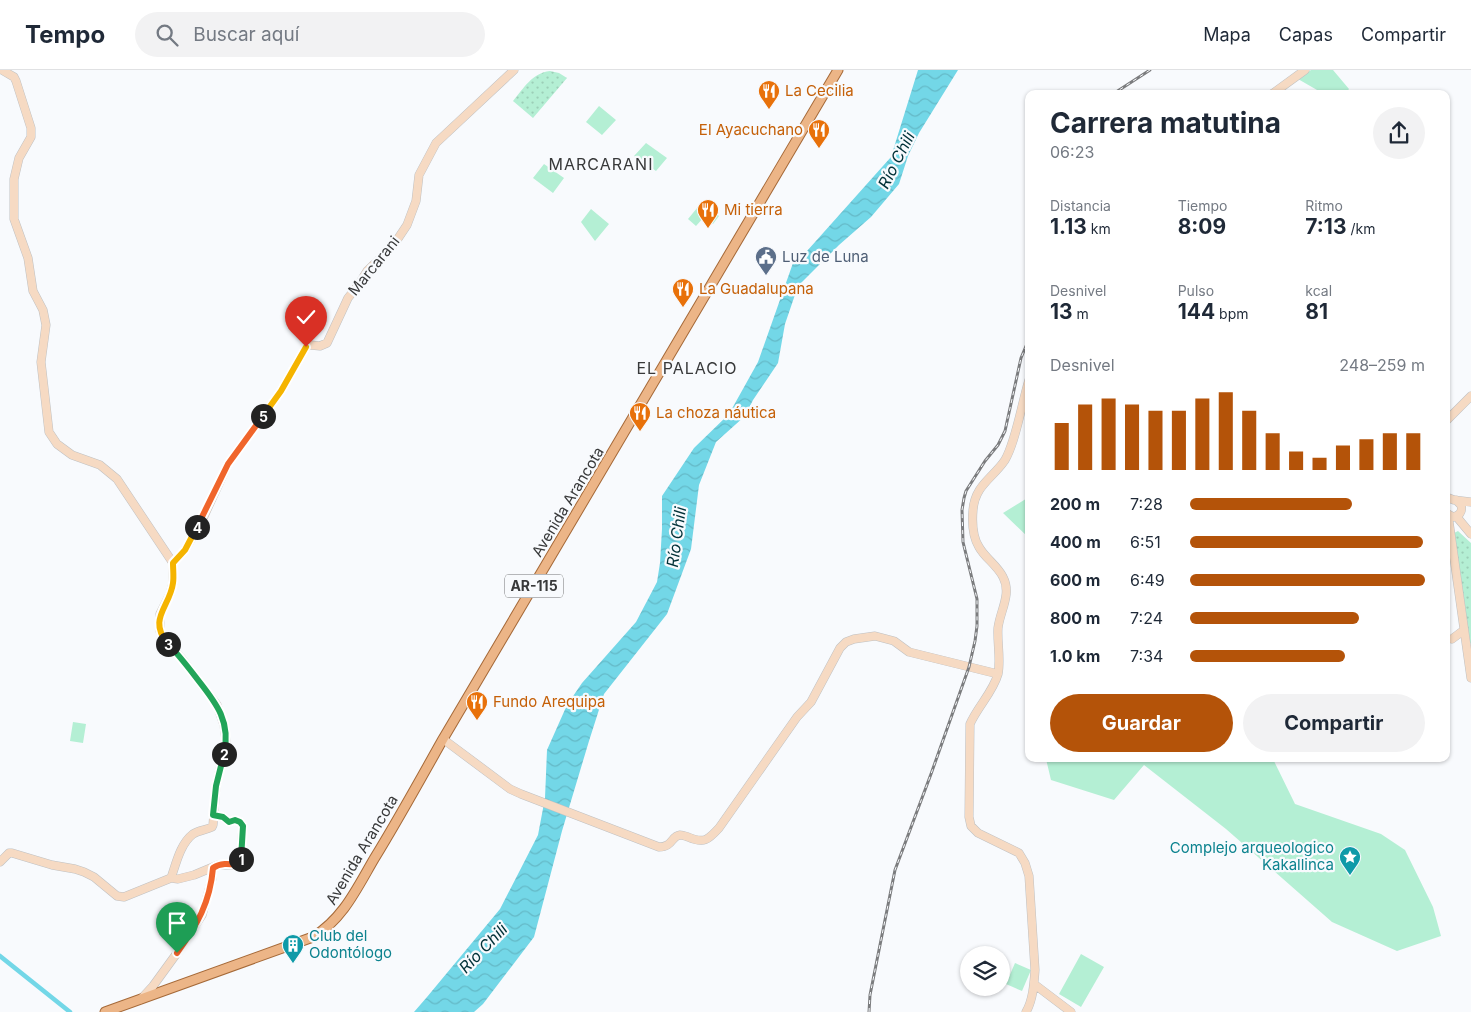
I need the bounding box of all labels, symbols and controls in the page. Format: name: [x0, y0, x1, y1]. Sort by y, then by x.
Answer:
search box: [135, 12, 485, 57]
text: Tempo: [25, 20, 105, 49]
icon: search: [153, 21, 181, 49]
text: Buscar aquí: [193, 23, 299, 46]
text: Mapa: [1203, 24, 1251, 45]
text: Capas: [1279, 24, 1333, 45]
text: Compartir: [1361, 24, 1446, 45]
restaurant icon: La Cecilia: [757, 79, 781, 110]
place label: La Cecilia: [785, 81, 854, 100]
text: Carrera matutina: [1050, 106, 1281, 140]
button: share: [1373, 107, 1425, 159]
restaurant icon: El Ayacuchano: [807, 118, 831, 149]
place label: El Ayacuchano: [699, 120, 803, 139]
water label: Río Chili: [873, 127, 919, 192]
text: 06:23: [1050, 142, 1094, 162]
district label: MARCARANI: [549, 154, 653, 174]
text: Distancia: [1050, 197, 1111, 214]
text: Tiempo: [1178, 197, 1227, 214]
text: Ritmo: [1305, 197, 1343, 214]
restaurant icon: Mi tierra: [696, 198, 720, 229]
place label: Mi tierra: [724, 200, 783, 219]
text: 1.13: [1050, 214, 1087, 239]
text: 8:09: [1178, 214, 1226, 239]
text: 7:13: [1305, 214, 1346, 239]
text: km: [1087, 220, 1111, 237]
text: /km: [1346, 220, 1375, 237]
street label: Marcarani: [344, 232, 403, 299]
public building icon: Luz de Luna: [754, 245, 778, 276]
place label: Luz de Luna: [782, 247, 869, 266]
restaurant icon: La Guadalupana: [671, 277, 695, 308]
place label: La Guadalupana: [699, 279, 814, 298]
text: Desnivel: [1050, 282, 1106, 299]
text: Pulso: [1178, 282, 1214, 299]
text: kcal: [1305, 282, 1332, 299]
pin: [285, 296, 327, 347]
text: 13: [1050, 299, 1073, 324]
text: 144: [1178, 299, 1215, 324]
text: 81: [1305, 299, 1328, 324]
icon: check: [292, 303, 320, 331]
text: m: [1073, 305, 1089, 322]
text: bpm: [1215, 305, 1248, 322]
text: Desnivel: [1050, 355, 1115, 375]
text: 248–259 m: [1339, 355, 1425, 375]
district label: EL PALACIO: [637, 358, 738, 378]
restaurant icon: La choza náutica: [628, 401, 652, 432]
place label: La choza náutica: [656, 403, 776, 422]
pin: 5: [250, 404, 276, 428]
text: 5: [259, 408, 268, 425]
street label: Avenida Arancota: [527, 443, 608, 560]
text: 200 m: [1050, 494, 1100, 514]
text: 7:28: [1130, 494, 1163, 514]
water label: Río Chili: [662, 504, 690, 569]
pin: 4: [184, 514, 210, 540]
text: 4: [193, 519, 202, 536]
text: 400 m: [1050, 532, 1101, 552]
text: 6:51: [1130, 532, 1161, 552]
text: 600 m: [1050, 570, 1100, 590]
text: 6:49: [1130, 570, 1165, 590]
road number: AR-115: [505, 574, 563, 598]
text: 800 m: [1050, 608, 1100, 628]
text: 7:24: [1130, 608, 1163, 628]
pin: 3: [156, 632, 180, 656]
text: 3: [164, 636, 173, 653]
text: 1.0 km: [1050, 646, 1100, 666]
text: 7:34: [1130, 646, 1163, 666]
restaurant icon: Fundo Arequipa: [465, 690, 489, 721]
place label: Fundo Arequipa: [493, 692, 605, 711]
button: Guardar: [1050, 694, 1233, 752]
button: Compartir: [1243, 694, 1425, 752]
pin: 2: [212, 742, 236, 766]
text: 2: [220, 746, 229, 763]
street label: Avenida Arancota: [321, 791, 402, 908]
place label: Complejo arqueologico Kakallinca: [1170, 838, 1334, 874]
place icon: Complejo arqueologico Kakallinca: [1338, 845, 1362, 876]
pin: 1: [228, 846, 254, 872]
text: 1: [238, 851, 245, 868]
pin: [156, 902, 198, 953]
icon: arrive: [163, 909, 191, 937]
water label: Río Chili: [455, 918, 512, 977]
place label: Club del Odontólogo: [309, 926, 392, 962]
building icon: Club del Odontólogo: [281, 933, 305, 964]
map controls: [960, 946, 1010, 996]
button: layers: [960, 946, 1010, 996]

